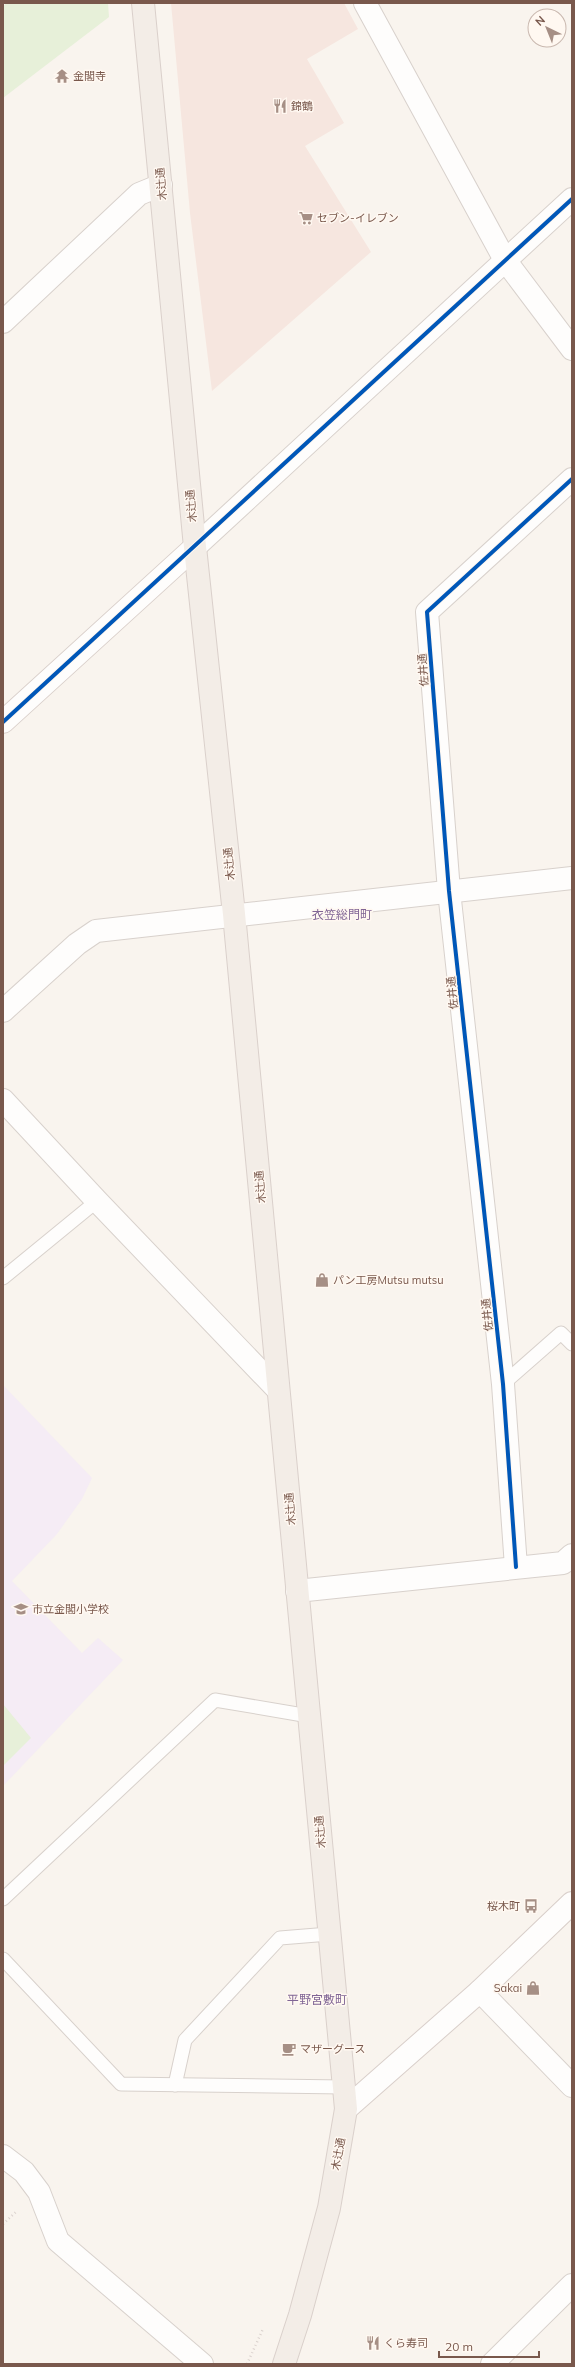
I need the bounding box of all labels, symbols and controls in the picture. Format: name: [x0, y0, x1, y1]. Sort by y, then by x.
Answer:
north arrow: [527, 8, 567, 48]
text: N: [532, 13, 548, 29]
temple icon: 金閣寺: [54, 68, 70, 84]
place label: 金閣寺: [73, 69, 106, 83]
restaurant icon: 錦鶴: [272, 98, 288, 114]
place label: 錦鶴: [291, 99, 313, 113]
street label: 木辻通: [153, 167, 169, 201]
supermarket icon: セブン-イレブン: [298, 210, 314, 226]
place label: セブン-イレブン: [317, 211, 399, 225]
street label: 木辻通: [183, 489, 199, 523]
street label: 佐井通: [415, 653, 431, 687]
street label: 木辻通: [220, 847, 238, 881]
district label: 衣笠総門町: [312, 907, 372, 922]
street label: 佐井通: [443, 976, 461, 1010]
street label: 木辻通: [252, 1170, 268, 1204]
shop icon: パン工房Mutsu mutsu: [314, 1272, 330, 1288]
place label: パン工房Mutsu mutsu: [333, 1273, 444, 1287]
street label: 佐井通: [478, 1298, 496, 1332]
street label: 木辻通: [282, 1492, 298, 1526]
school or university icon: 市立金閣小学校: [13, 1601, 29, 1617]
place label: 市立金閣小学校: [32, 1602, 109, 1616]
street label: 木辻通: [312, 1815, 328, 1849]
bus stop icon: 桜木町: [523, 1898, 539, 1914]
place label: 桜木町: [487, 1899, 520, 1913]
shop icon: Sakai: [525, 1980, 541, 1996]
place label: Sakai: [494, 1981, 522, 1995]
district label: 平野宮敷町: [287, 1992, 347, 2007]
cafe icon: マザーグース: [281, 2041, 297, 2057]
place label: マザーグース: [300, 2042, 365, 2056]
street label: 木辻通: [328, 2137, 348, 2171]
scale bar: [439, 2333, 539, 2359]
restaurant icon: くら寿司: [365, 2335, 381, 2351]
place label: くら寿司: [384, 2336, 428, 2350]
text: 20 m: [445, 2339, 473, 2354]

